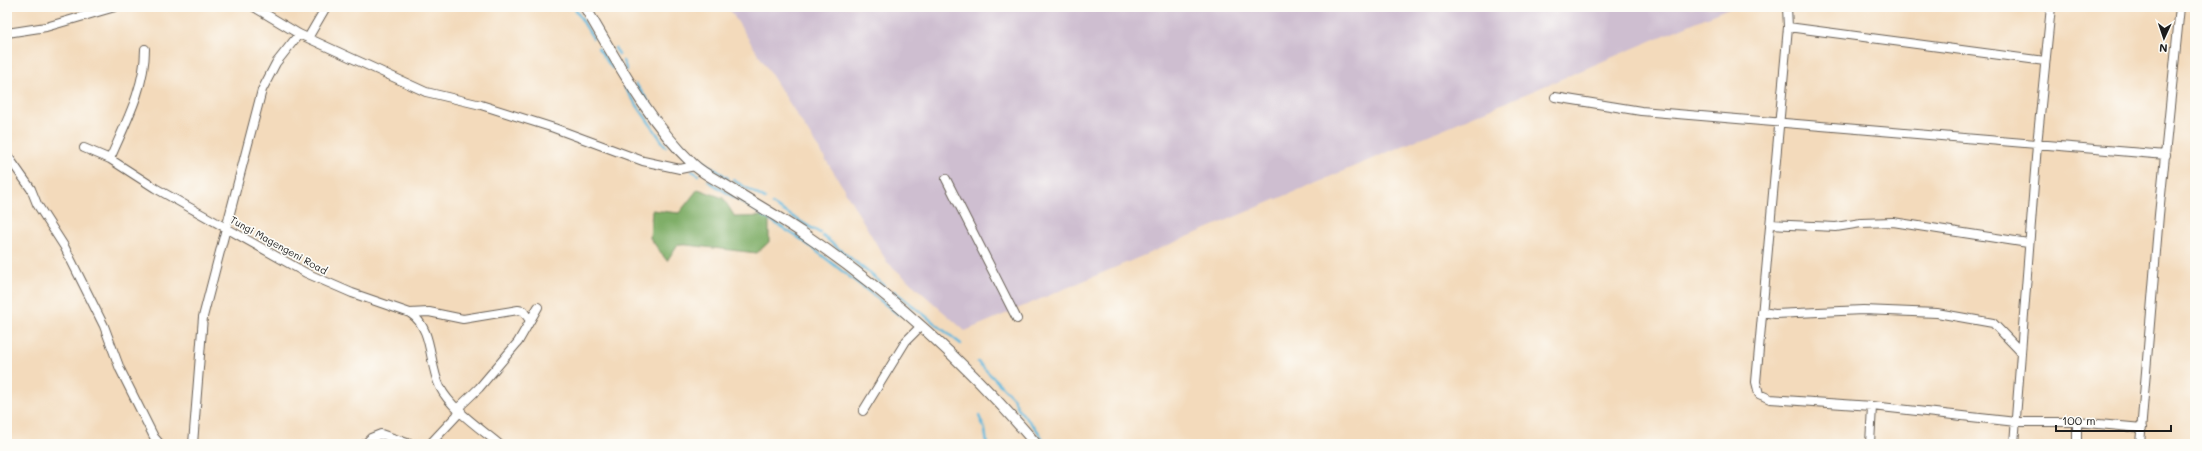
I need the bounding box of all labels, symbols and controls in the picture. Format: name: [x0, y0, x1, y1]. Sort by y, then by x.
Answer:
north arrow: [2144, 18, 2184, 58]
text: N: [2159, 41, 2168, 56]
street label: Tungi Magengeni Road: [228, 212, 330, 278]
scale bar: [2056, 407, 2171, 433]
text: 100 m: [2062, 412, 2096, 428]

